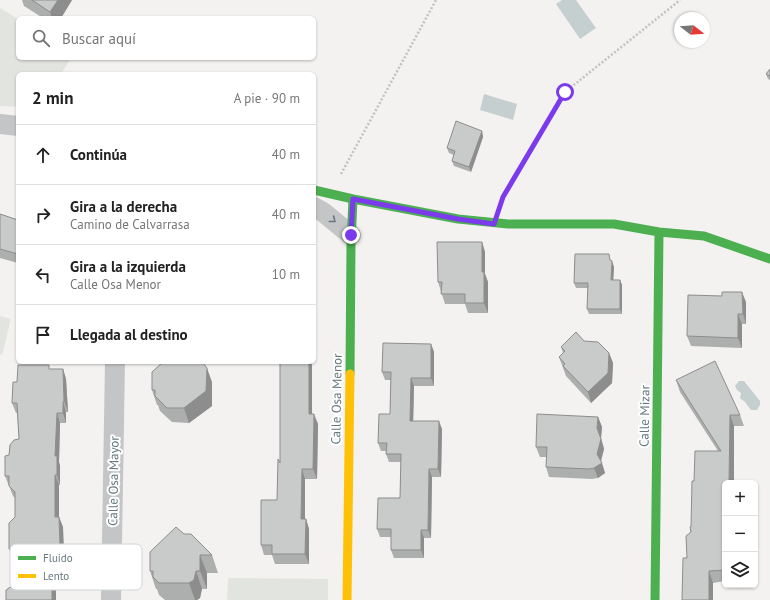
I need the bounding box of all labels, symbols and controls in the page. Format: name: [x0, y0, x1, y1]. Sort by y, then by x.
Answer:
north arrow: [674, 12, 710, 48]
search box: [16, 16, 316, 60]
icon: search: [30, 27, 52, 49]
text: Buscar aquí: [62, 29, 136, 48]
route start: [556, 83, 574, 101]
text: 2 min: [32, 87, 73, 109]
text: A pie · 90 m: [234, 90, 300, 107]
icon: ahead: [32, 144, 54, 166]
text: Continúa: [70, 145, 127, 164]
text: 40 m: [272, 146, 300, 163]
text: Gira a la derecha: [70, 197, 177, 216]
icon: right: [32, 204, 54, 226]
text: 40 m: [272, 206, 300, 223]
one-way arrow: [329, 215, 336, 222]
text: Camino de Calvarrasa: [70, 216, 190, 233]
route end: [342, 226, 360, 244]
text: Gira a la izquierda: [70, 257, 186, 276]
icon: left: [32, 264, 54, 286]
text: 10 m: [272, 266, 300, 283]
text: Calle Osa Menor: [70, 276, 161, 293]
icon: arrive: [32, 324, 54, 346]
text: Llegada al destino: [70, 325, 188, 344]
street label: Calle Osa Menor: [327, 353, 346, 445]
street label: Calle Mizar: [635, 384, 654, 447]
street label: Calle Osa Mayor: [104, 435, 123, 526]
map controls: [722, 480, 758, 588]
button: +: [722, 480, 758, 516]
button: −: [722, 516, 758, 552]
legend: [10, 544, 142, 590]
text: Fluido: [43, 551, 73, 565]
button: layers: [722, 552, 758, 588]
text: Lento: [43, 569, 69, 583]

